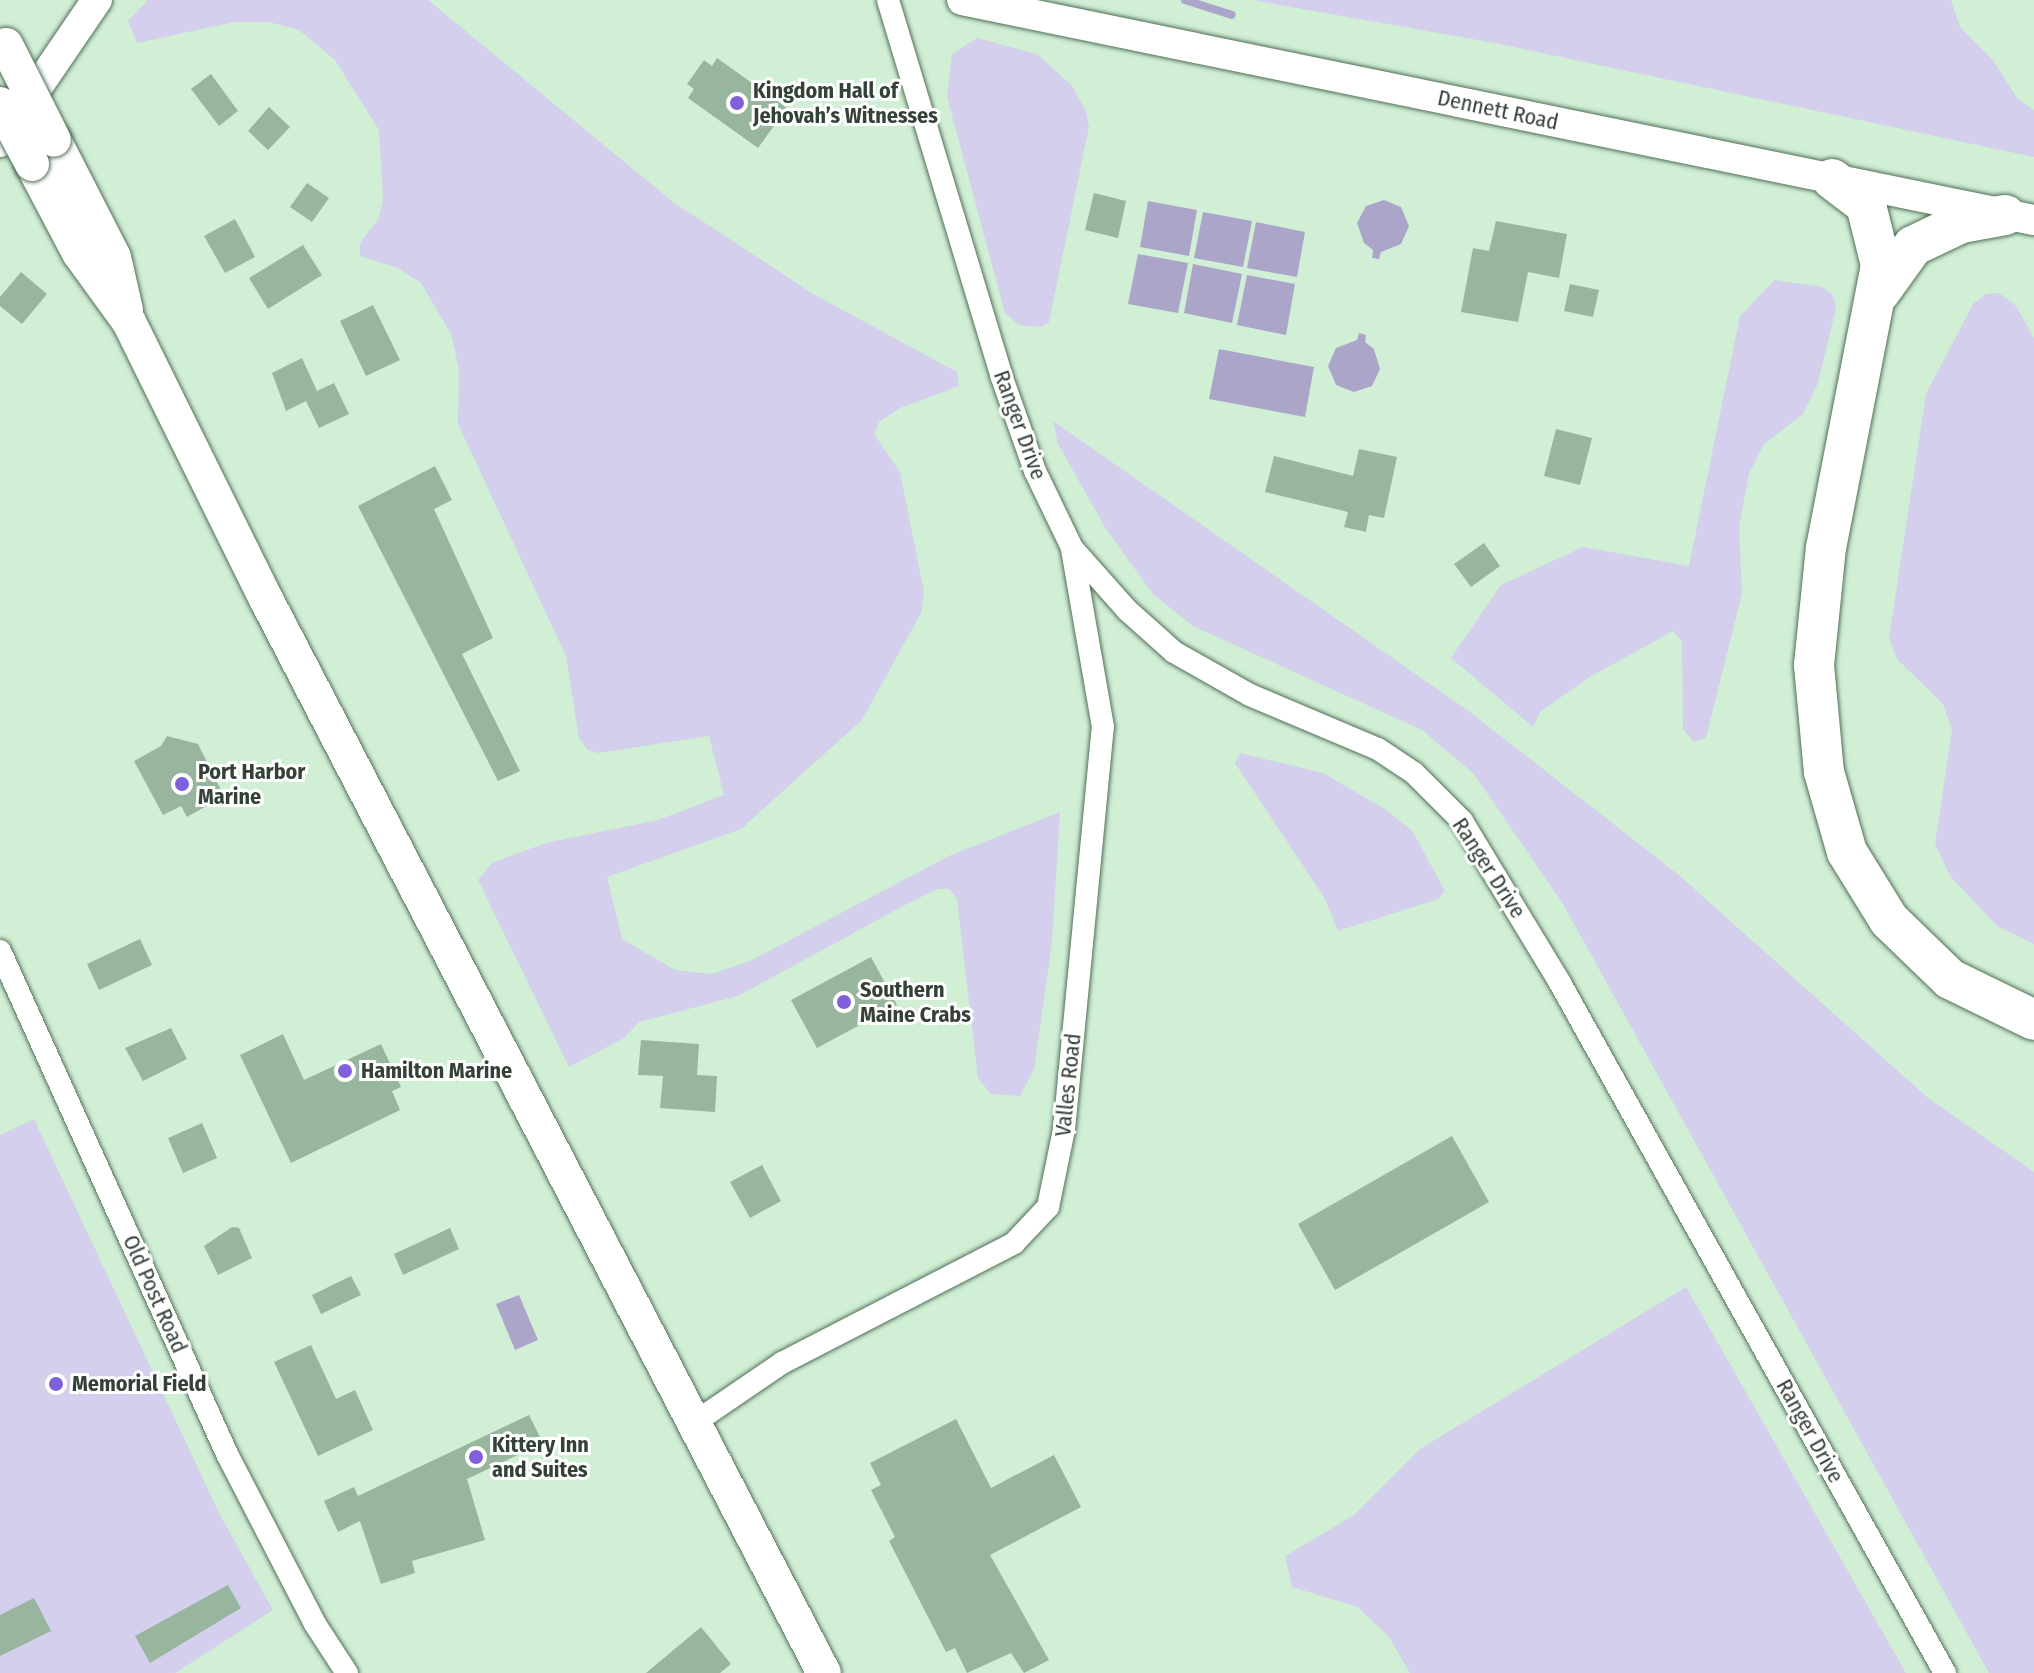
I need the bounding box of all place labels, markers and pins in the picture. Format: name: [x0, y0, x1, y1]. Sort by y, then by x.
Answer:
place label: Kingdom Hall of Jehovah’s Witnesses: [753, 77, 938, 128]
marker: Kingdom Hall of Jehovah’s Witnesses: [728, 94, 746, 112]
place label: Port Harbor Marine: [198, 758, 305, 810]
marker: Port Harbor Marine: [173, 775, 191, 793]
place label: Southern Maine Crabs: [860, 976, 971, 1028]
marker: Southern Maine Crabs: [835, 993, 853, 1011]
place label: Hamilton Marine: [361, 1058, 512, 1084]
marker: Hamilton Marine: [336, 1062, 354, 1080]
place label: Memorial Field: [72, 1371, 207, 1397]
marker: Memorial Field: [47, 1375, 65, 1393]
place label: Kittery Inn and Suites: [492, 1431, 589, 1482]
marker: Kittery Inn and Suites: [467, 1448, 485, 1466]

